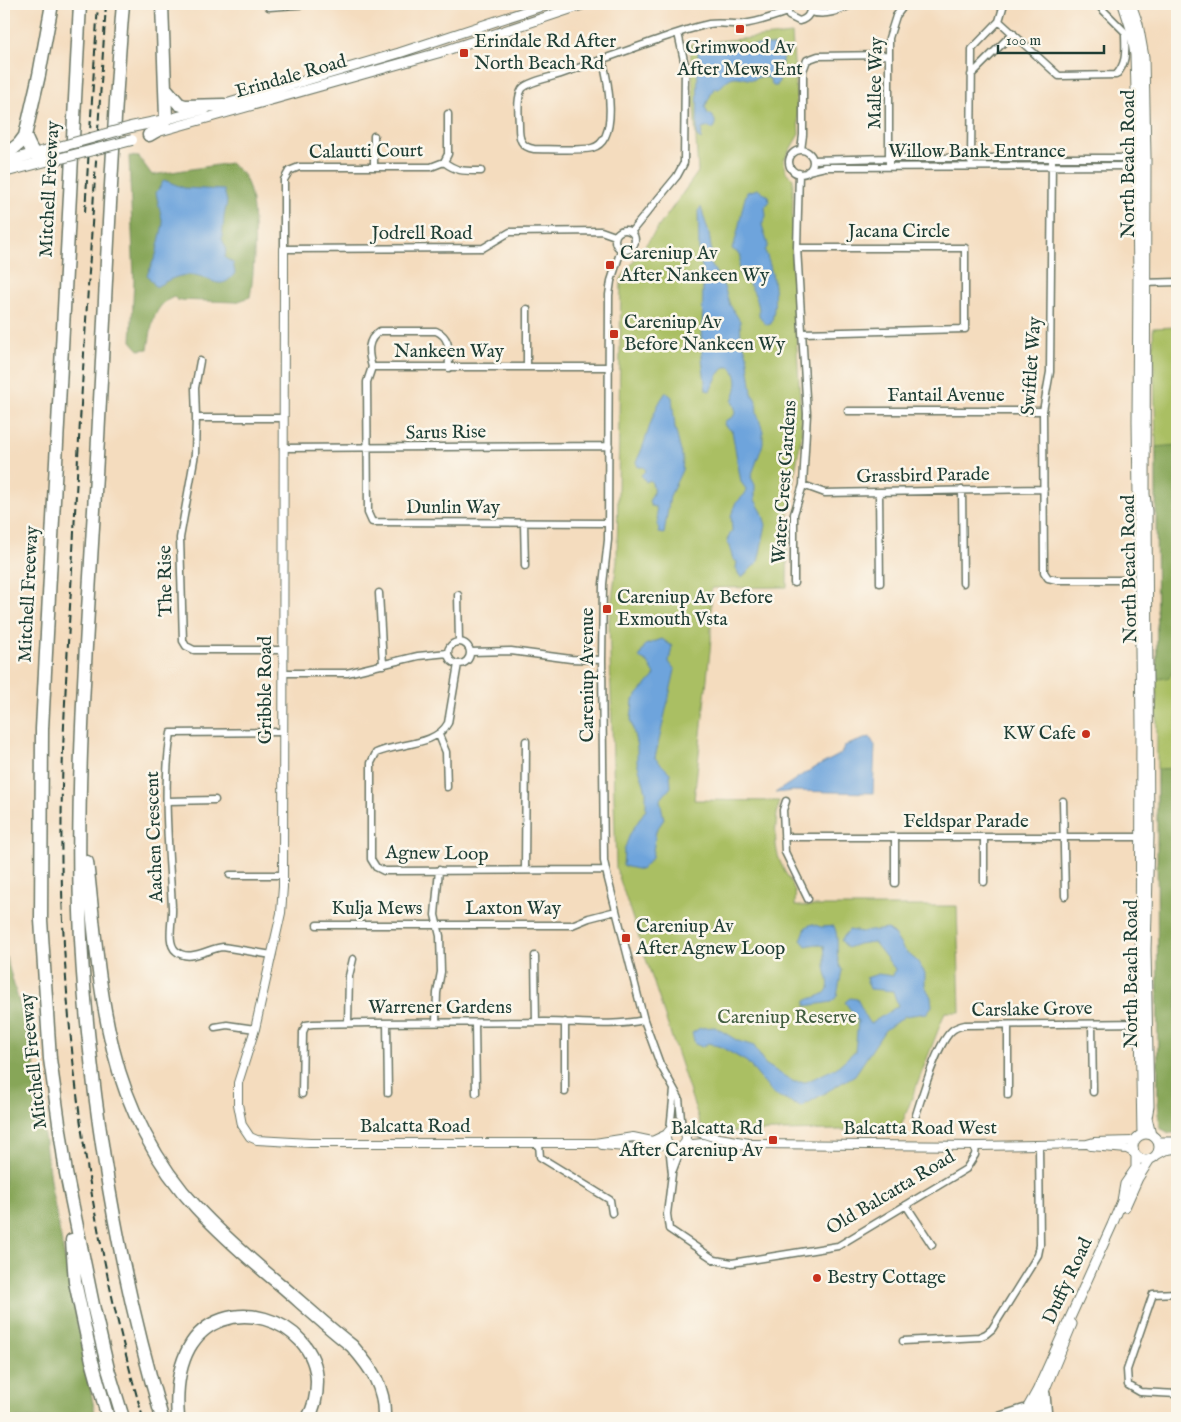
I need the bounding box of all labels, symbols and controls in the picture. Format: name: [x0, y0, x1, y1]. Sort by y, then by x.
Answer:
scale bar: [998, 22, 1105, 54]
marker: Grimwood Av After Mews Ent: [734, 23, 746, 35]
place label: Erindale Rd After North Beach Rd: [474, 30, 616, 76]
text: 100 m: [1006, 31, 1042, 50]
place label: Grimwood Av After Mews Ent: [676, 36, 803, 82]
street label: Mallee Way: [863, 36, 889, 129]
marker: Erindale Rd After North Beach Rd: [458, 47, 470, 59]
street label: Erindale Road: [233, 49, 350, 104]
street label: North Beach Road: [1117, 89, 1141, 238]
street label: Mitchell Freeway: [34, 119, 66, 258]
street label: Calautti Court: [309, 139, 424, 165]
street label: Willow Bank Entrance: [888, 140, 1066, 164]
street label: Jacana Circle: [846, 220, 950, 244]
street label: Jodrell Road: [370, 222, 473, 246]
place label: Careniup Av After Nankeen Wy: [619, 242, 770, 288]
marker: Careniup Av After Nankeen Wy: [604, 259, 616, 271]
place label: Careniup Av Before Nankeen Wy: [624, 311, 786, 357]
street label: Swiftlet Way: [1017, 315, 1047, 416]
marker: Careniup Av Before Nankeen Wy: [608, 328, 620, 340]
street label: Nankeen Way: [394, 340, 505, 364]
street label: Fantail Avenue: [887, 384, 1005, 408]
street label: Water Crest Gardens: [767, 399, 803, 565]
street label: Sarus Rise: [406, 420, 487, 446]
street label: Grassbird Parade: [856, 463, 990, 489]
street label: North Beach Road: [1117, 494, 1143, 644]
street label: Dunlin Way: [406, 496, 501, 520]
street label: Mitchell Freeway: [13, 524, 45, 663]
street label: The Rise: [153, 545, 179, 617]
place label: Careniup Av Before Exmouth Vsta: [617, 586, 773, 632]
marker: Careniup Av Before Exmouth Vsta: [601, 603, 613, 615]
street label: Careniup Avenue: [576, 607, 600, 742]
street label: Gribble Road: [254, 635, 278, 744]
place label: KW Cafe: [1003, 722, 1076, 746]
marker: KW Cafe: [1080, 728, 1092, 740]
street label: Aachen Crescent: [141, 770, 169, 904]
street label: Feldspar Parade: [903, 810, 1029, 834]
street label: Agnew Loop: [384, 841, 489, 867]
street label: Kulja Mews: [331, 897, 423, 921]
street label: Laxton Way: [465, 897, 562, 921]
street label: North Beach Road: [1120, 899, 1144, 1048]
place label: Careniup Av After Agnew Loop: [635, 915, 785, 961]
marker: Careniup Av After Agnew Loop: [620, 932, 632, 944]
street label: Mitchell Freeway: [15, 991, 53, 1130]
street label: Warrener Gardens: [368, 996, 512, 1020]
street label: Carslake Grove: [971, 997, 1093, 1023]
park label: Careniup Reserve: [717, 1006, 857, 1030]
street label: Balcatta Road: [360, 1115, 471, 1139]
place label: Balcatta Rd After Careniup Av: [618, 1117, 764, 1163]
street label: Balcatta Road West: [843, 1117, 997, 1141]
marker: Balcatta Rd After Careniup Av: [767, 1134, 779, 1146]
street label: Old Balcatta Road: [822, 1145, 960, 1241]
street label: Duffy Road: [1038, 1233, 1099, 1328]
place label: Bestry Cottage: [827, 1266, 946, 1290]
marker: Bestry Cottage: [811, 1272, 823, 1284]

